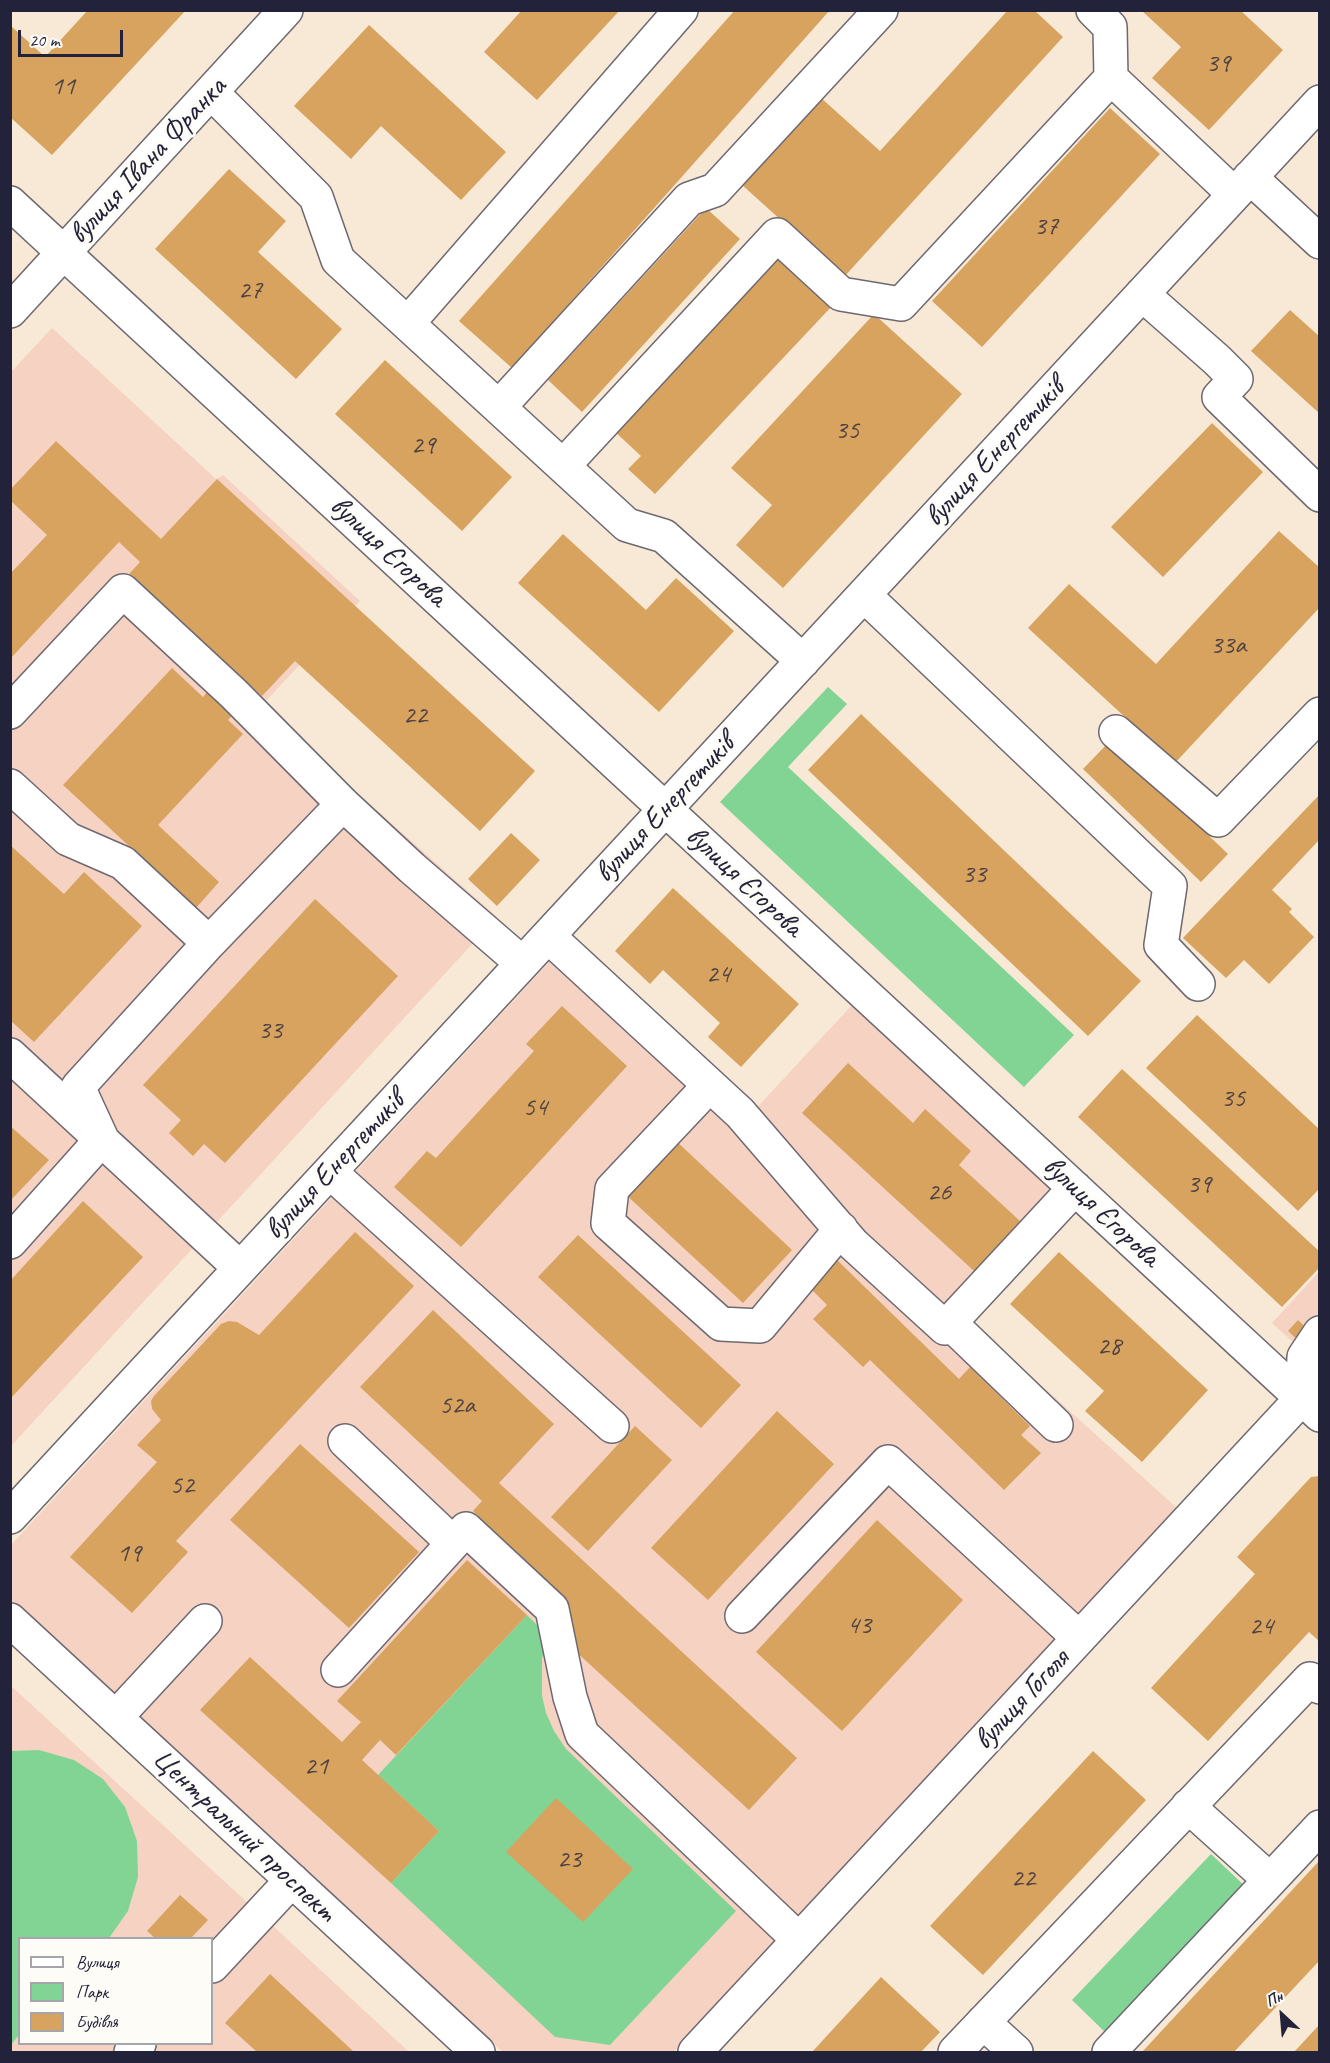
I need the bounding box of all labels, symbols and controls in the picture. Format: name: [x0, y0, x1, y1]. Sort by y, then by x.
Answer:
scale bar: [21, 18, 126, 56]
text: 20 m: [29, 29, 60, 51]
house number: 39: [1206, 48, 1230, 80]
street label: вулиця Івана Франка: [61, 70, 235, 252]
house number: 11: [51, 71, 75, 103]
house number: 37: [1034, 211, 1058, 243]
house number: 27: [238, 275, 262, 307]
street label: вулиця Енергетиків: [917, 371, 1073, 535]
house number: 35: [835, 415, 859, 447]
house number: 29: [411, 430, 435, 462]
street label: вулиця Єгорова: [322, 489, 454, 615]
house number: 33а: [1210, 630, 1246, 662]
house number: 22: [403, 700, 427, 732]
street label: вулиця Енергетиків: [587, 727, 743, 891]
street label: вулиця Єгорова: [678, 819, 810, 945]
house number: 33: [962, 859, 986, 891]
house number: 24: [706, 959, 730, 991]
house number: 33: [258, 1015, 282, 1047]
house number: 35: [1221, 1083, 1245, 1115]
street label: вулиця Енергетиків: [257, 1084, 413, 1248]
house number: 54: [523, 1092, 547, 1124]
street label: вулиця Єгорова: [1035, 1149, 1167, 1275]
house number: 39: [1187, 1169, 1211, 1201]
house number: 26: [927, 1177, 951, 1209]
house number: 28: [1097, 1331, 1121, 1363]
house number: 52а: [439, 1390, 475, 1422]
house number: 52: [170, 1470, 194, 1502]
house number: 19: [117, 1538, 141, 1570]
house number: 43: [847, 1610, 871, 1642]
house number: 24: [1249, 1611, 1273, 1643]
street label: вулиця Гоголя: [966, 1642, 1078, 1758]
street label: Центральний проспект: [144, 1741, 344, 1931]
house number: 21: [304, 1751, 328, 1783]
house number: 23: [557, 1844, 581, 1876]
house number: 22: [1011, 1863, 1035, 1895]
legend: [18, 1937, 213, 2045]
text: Вулиця: [76, 1951, 119, 1973]
text: Парк: [76, 1981, 108, 2003]
north arrow: [1252, 1985, 1312, 2045]
text: Пн: [1262, 1986, 1286, 2011]
text: Будівля: [76, 2011, 118, 2033]

